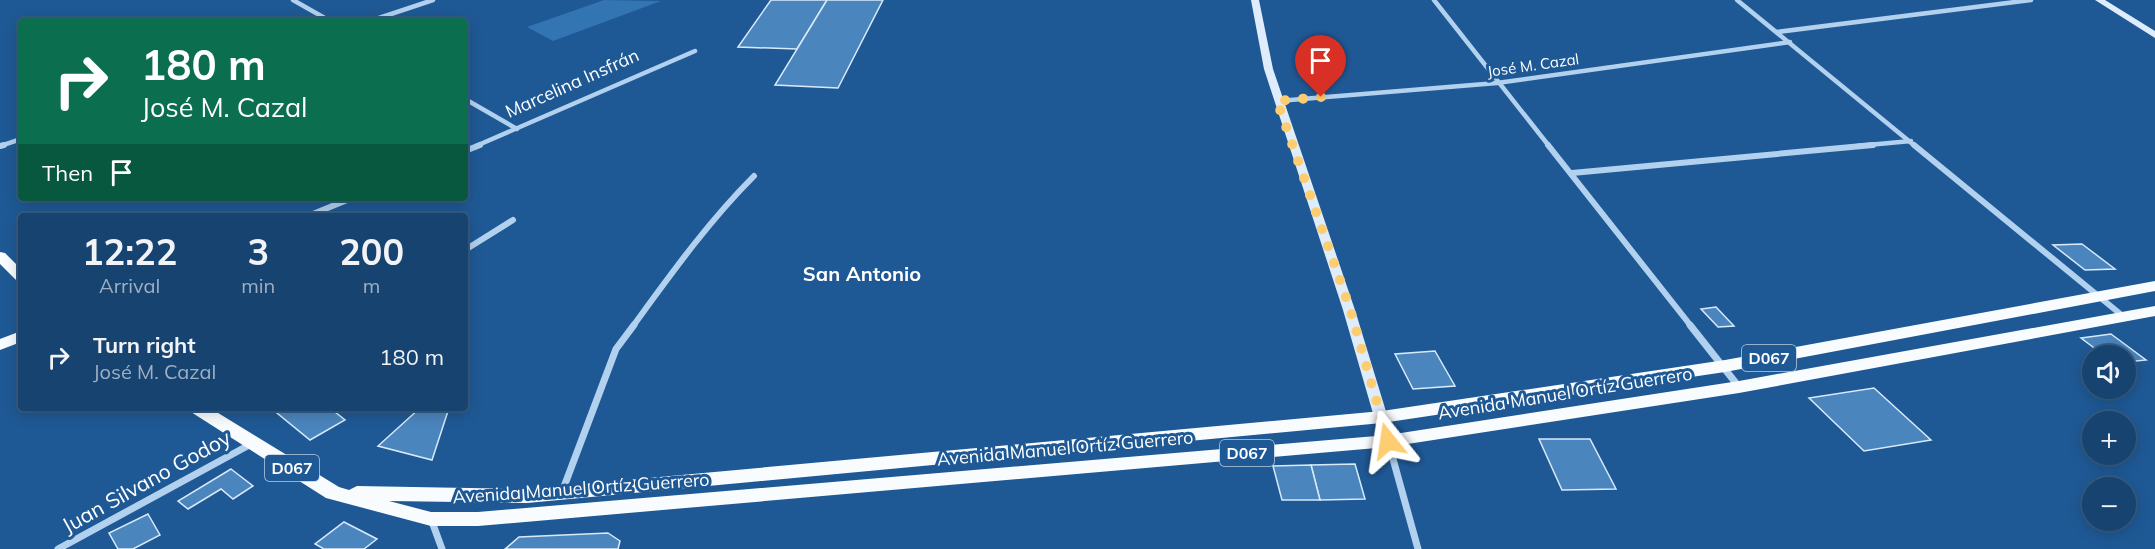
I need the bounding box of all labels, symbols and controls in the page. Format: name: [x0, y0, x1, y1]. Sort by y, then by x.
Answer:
pin: [1295, 35, 1346, 97]
text: 180 m: [141, 38, 266, 91]
icon: right: [42, 42, 120, 120]
street label: Marcelina Insfrán: [502, 43, 642, 123]
icon: arrive: [1304, 44, 1337, 77]
street label: José M. Cazal: [1486, 49, 1580, 81]
text: José M. Cazal: [141, 90, 308, 124]
icon: arrive: [105, 156, 138, 189]
text: Then: [42, 159, 93, 187]
text: 12:22: [82, 229, 177, 274]
text: 3: [247, 229, 269, 274]
text: 200: [339, 229, 404, 274]
district label: San Antonio: [803, 261, 921, 286]
text: Arrival: [99, 273, 160, 298]
text: min: [241, 273, 275, 298]
text: m: [363, 273, 380, 298]
text: Turn right: [93, 331, 196, 359]
icon: right: [42, 341, 75, 374]
text: 180 m: [379, 343, 444, 371]
road number: D067: [1742, 345, 1796, 371]
map controls: [2082, 345, 2136, 531]
button: sound: [2082, 345, 2136, 399]
text: José M. Cazal: [93, 359, 216, 384]
street label: Avenida Manuel Ortíz Guerrero: [1436, 362, 1694, 424]
position arrow: [1356, 409, 1420, 473]
button: +: [2082, 411, 2136, 465]
street label: Juan Silvano Godoy: [57, 424, 235, 538]
street label: Avenida Manuel Ortíz Guerrero: [936, 425, 1194, 471]
road number: D067: [1220, 440, 1274, 466]
road number: D067: [265, 455, 319, 481]
street label: Avenida Manuel Ortíz Guerrero: [452, 468, 710, 508]
button: −: [2082, 477, 2136, 531]

